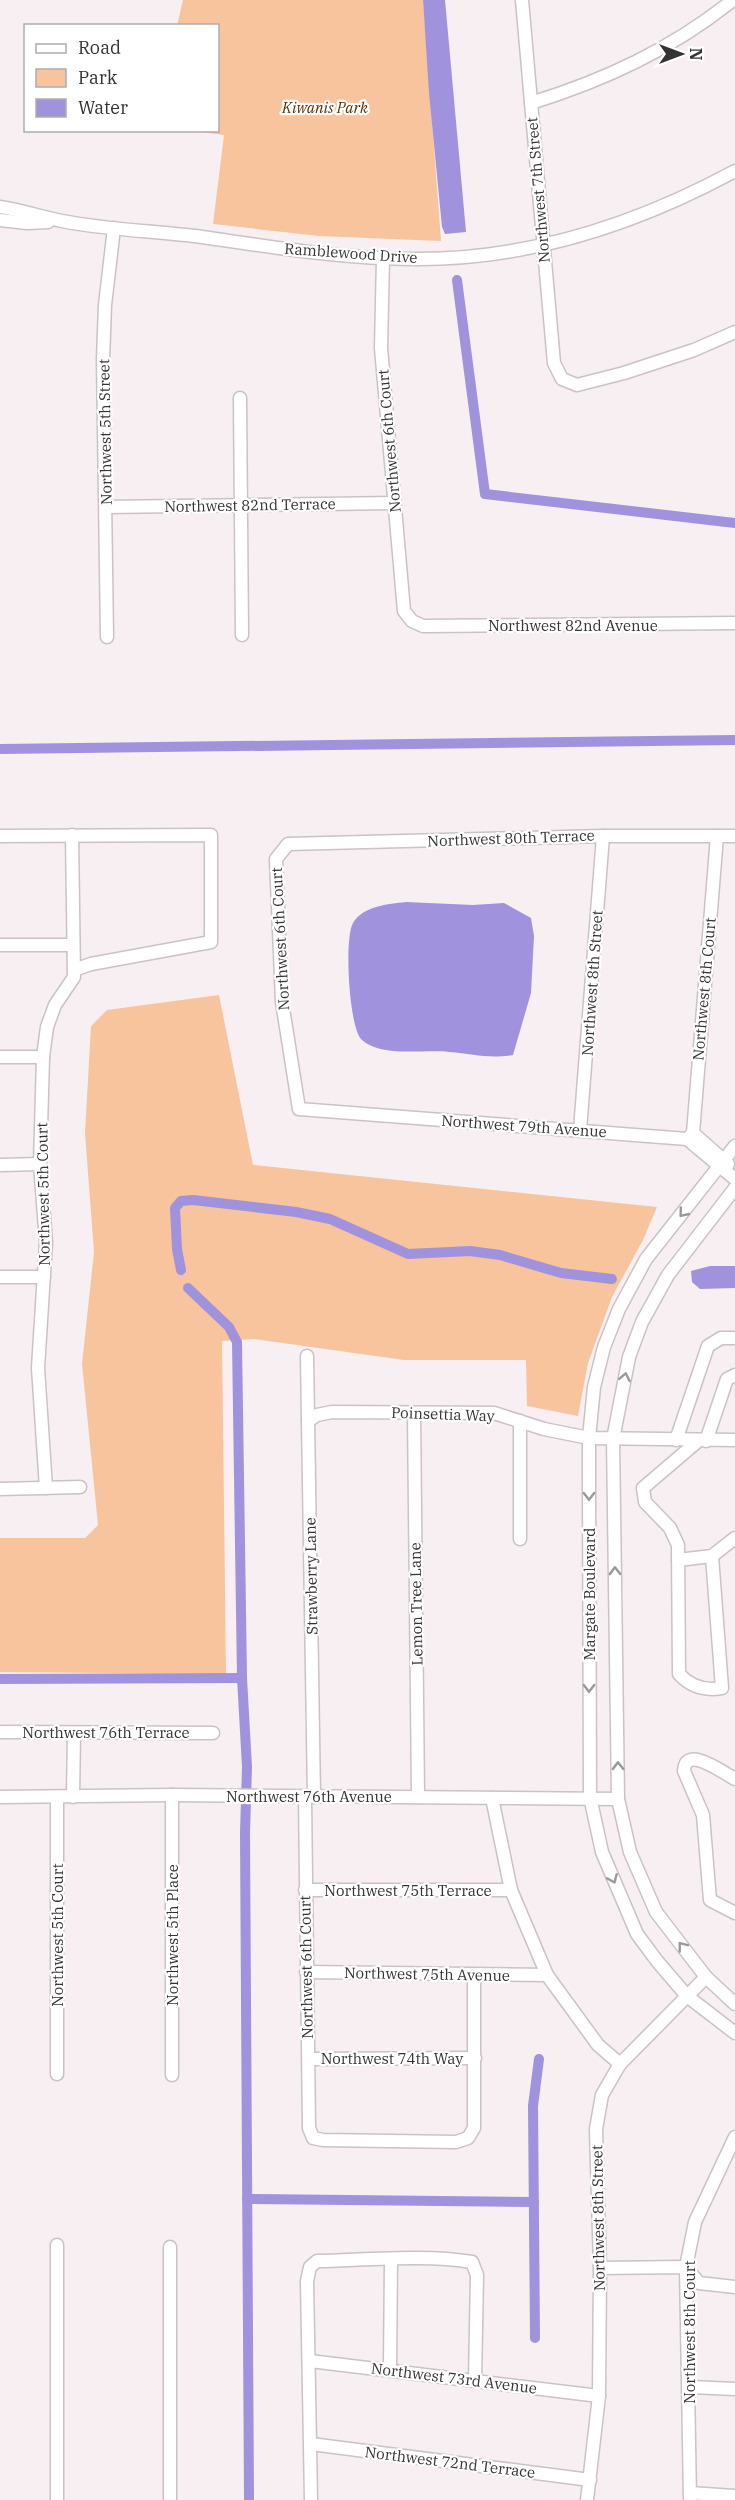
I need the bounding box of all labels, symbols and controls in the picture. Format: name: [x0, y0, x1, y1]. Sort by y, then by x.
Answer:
legend: [24, 24, 219, 132]
north arrow: [651, 24, 711, 84]
text: Road: [78, 36, 121, 59]
text: N: [686, 48, 706, 60]
text: Park: [78, 66, 118, 89]
text: Water: [78, 96, 128, 119]
park label: Kiwanis Park: [281, 98, 368, 117]
street label: Northwest 7th Street: [522, 116, 554, 264]
street label: Ramblewood Drive: [284, 239, 418, 267]
street label: Northwest 5th Street: [94, 359, 116, 505]
street label: Northwest 6th Court: [373, 369, 405, 513]
street label: Northwest 82nd Terrace: [164, 494, 336, 516]
street label: Northwest 82nd Avenue: [488, 616, 658, 635]
street label: Northwest 80th Terrace: [427, 826, 595, 850]
street label: Northwest 6th Court: [267, 867, 293, 1011]
street label: Northwest 8th Street: [577, 909, 607, 1057]
street label: Northwest 8th Court: [688, 917, 720, 1061]
street label: Northwest 79th Avenue: [441, 1111, 607, 1141]
street label: Northwest 5th Court: [32, 1122, 54, 1266]
one-way arrow: [680, 1207, 691, 1218]
one-way arrow: [618, 1373, 631, 1383]
street label: Poinsettia Way: [391, 1403, 495, 1425]
one-way arrow: [583, 1492, 595, 1501]
street label: Strawberry Lane: [300, 1517, 322, 1635]
street label: Margate Boulevard: [580, 1528, 599, 1661]
street label: Lemon Tree Lane: [405, 1542, 427, 1666]
one-way arrow: [609, 1567, 621, 1576]
one-way arrow: [583, 1684, 595, 1693]
street label: Northwest 76th Terrace: [22, 1723, 190, 1742]
one-way arrow: [612, 1762, 624, 1771]
street label: Northwest 76th Avenue: [226, 1787, 392, 1806]
street label: Northwest 5th Court: [48, 1863, 67, 2007]
street label: Northwest 5th Place: [163, 1864, 182, 2006]
one-way arrow: [606, 1873, 618, 1884]
street label: Northwest 75th Terrace: [324, 1881, 492, 1900]
street label: Northwest 6th Court: [295, 1895, 317, 2039]
one-way arrow: [678, 1941, 689, 1952]
street label: Northwest 75th Avenue: [344, 1963, 510, 1985]
street label: Northwest 74th Way: [321, 2049, 463, 2068]
street label: Northwest 8th Street: [587, 2145, 609, 2291]
street label: Northwest 8th Court: [680, 2260, 699, 2404]
street label: Northwest 73rd Avenue: [370, 2358, 538, 2398]
street label: Northwest 72nd Terrace: [364, 2442, 536, 2482]

